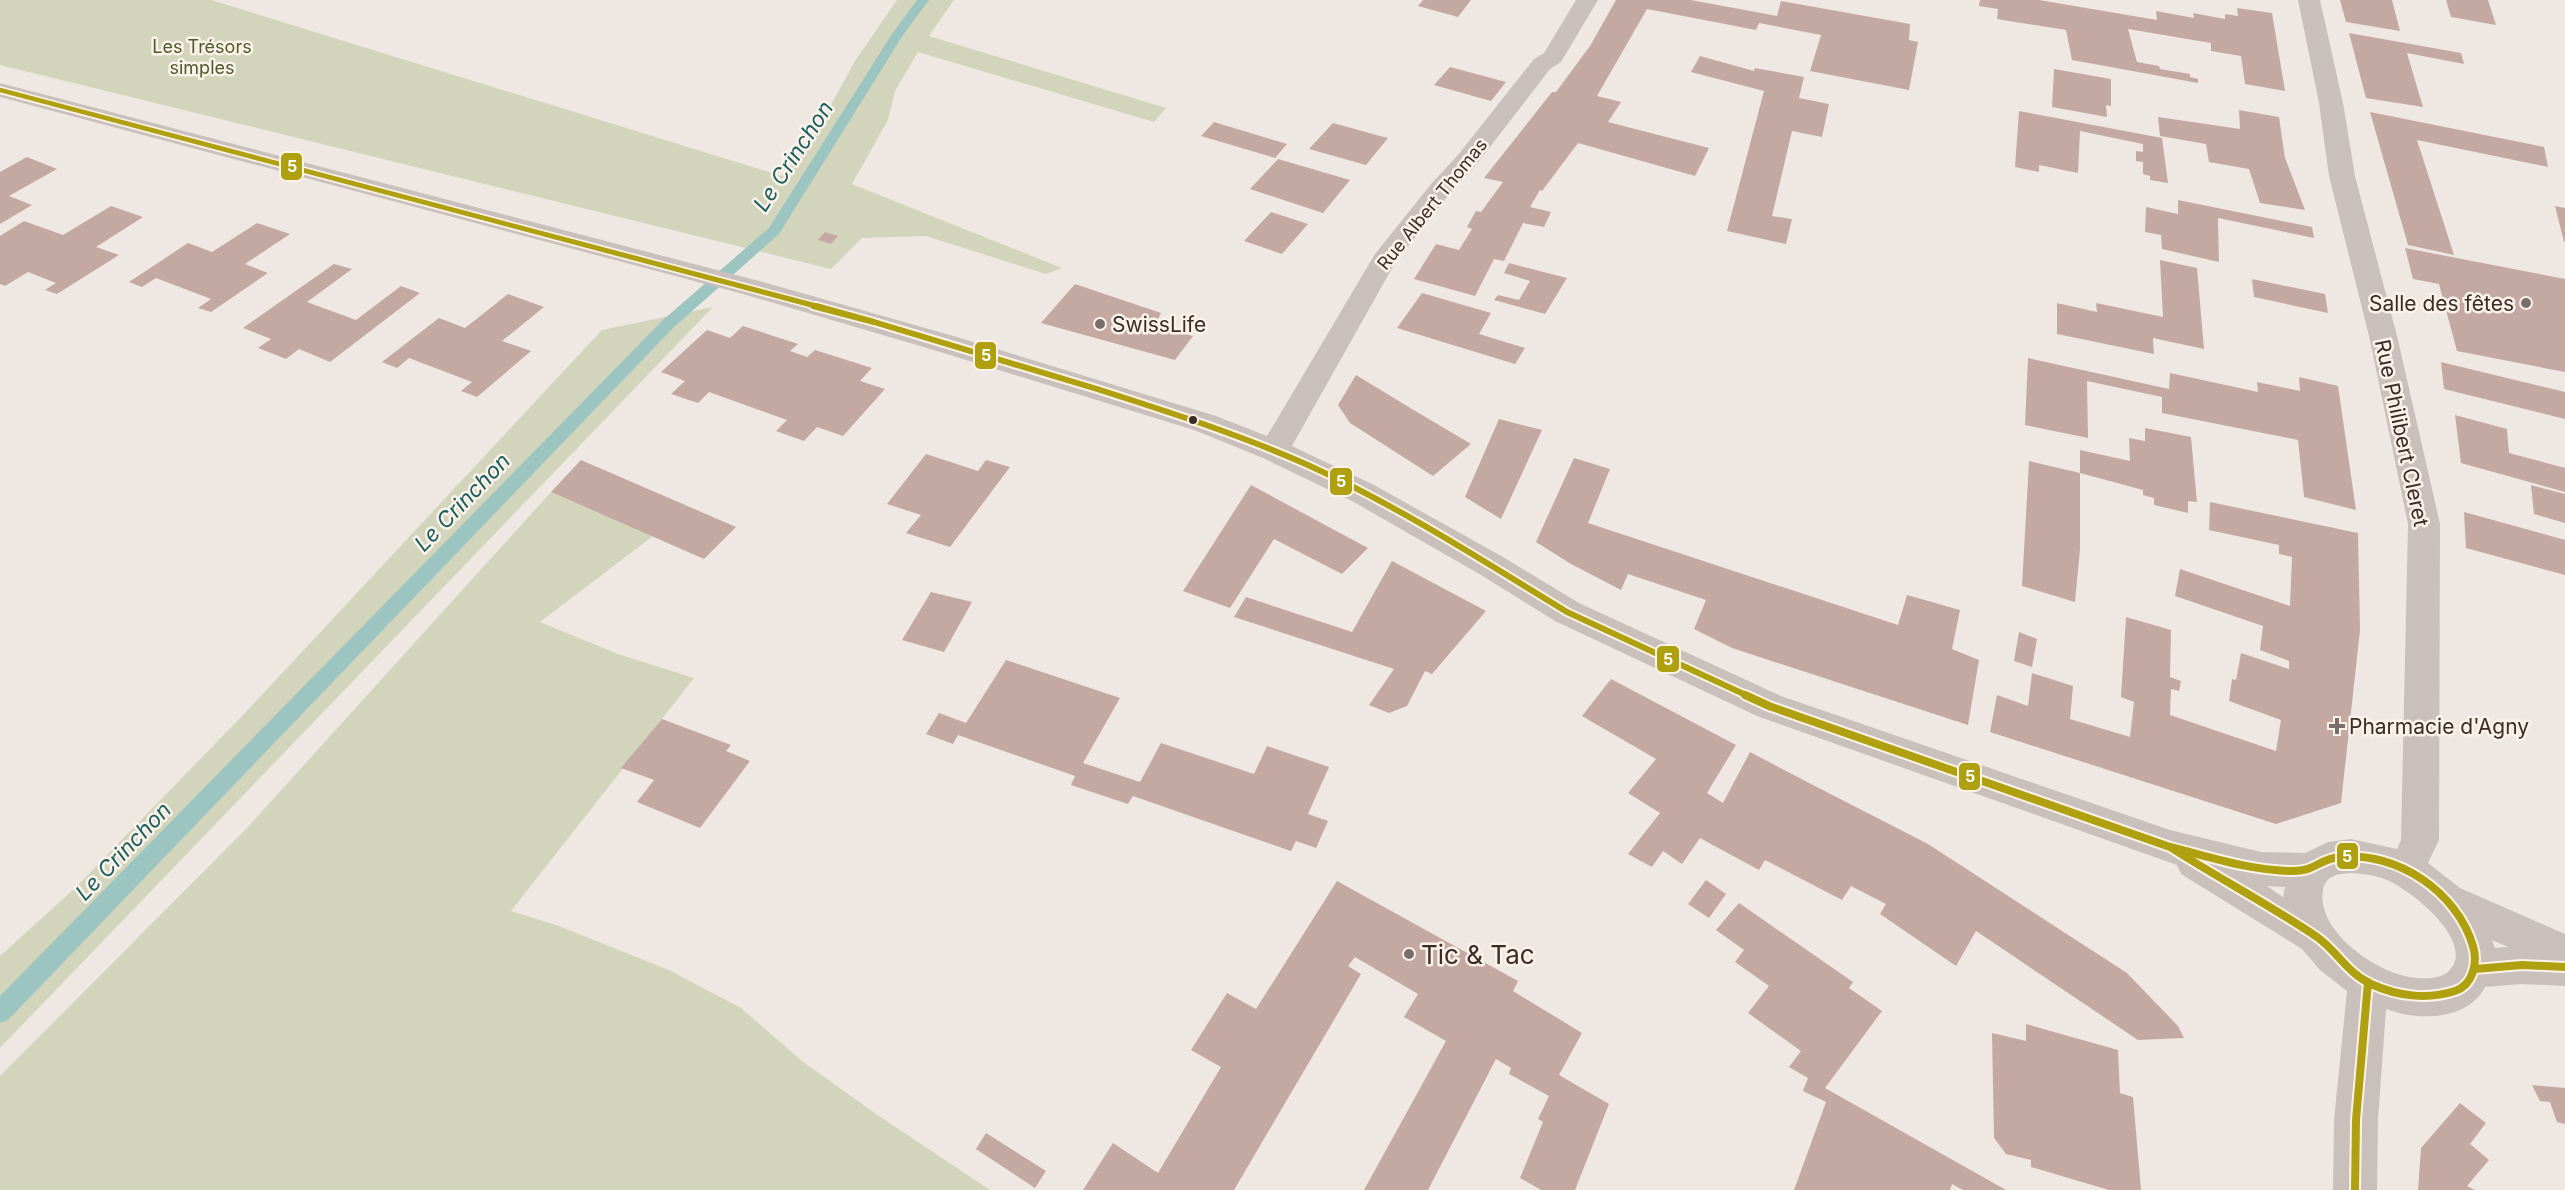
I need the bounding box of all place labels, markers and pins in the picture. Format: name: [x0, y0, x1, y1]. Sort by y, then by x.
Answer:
place label: Salle des fêtes: [2369, 291, 2514, 316]
marker: Salle des fêtes: [2519, 296, 2533, 310]
place label: SwissLife: [1112, 312, 1206, 337]
marker: SwissLife: [1093, 317, 1107, 331]
unlabelled marker: [1187, 414, 1199, 426]
place label: Pharmacie d'Agny: [2349, 714, 2529, 739]
marker: Pharmacie d'Agny: [2330, 719, 2344, 733]
place label: Tic & Tac: [1421, 939, 1535, 970]
marker: Tic & Tac: [1402, 947, 1416, 961]

